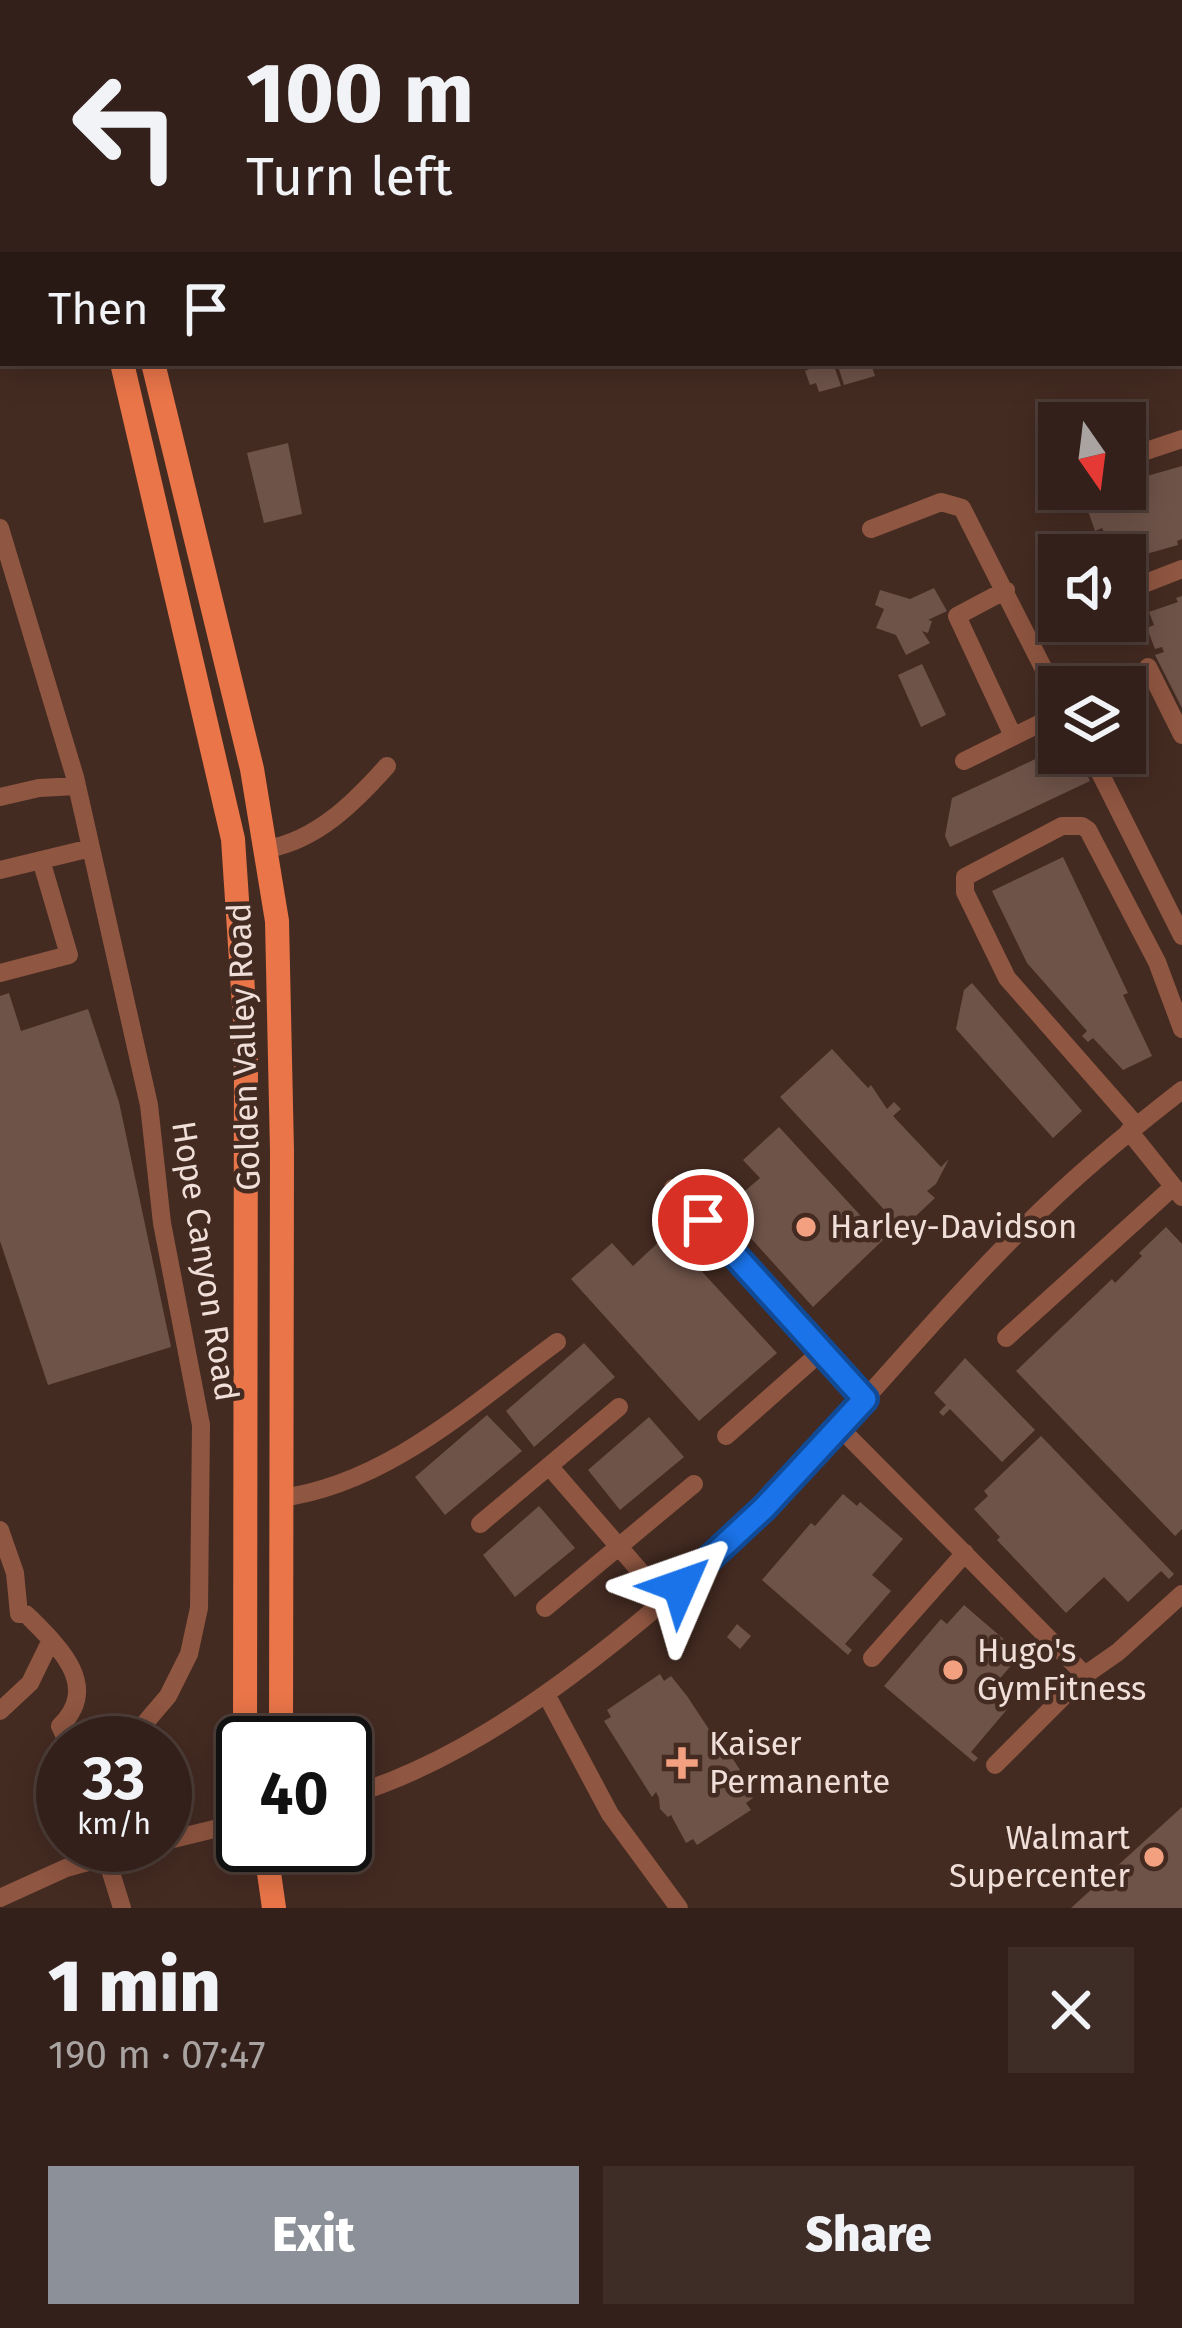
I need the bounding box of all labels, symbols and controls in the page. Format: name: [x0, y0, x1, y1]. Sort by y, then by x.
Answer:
text: 100 m: [246, 43, 474, 144]
icon: left: [48, 48, 204, 204]
text: Turn left: [246, 145, 453, 209]
icon: arrive: [173, 276, 239, 342]
text: Then: [48, 282, 149, 336]
north arrow: [1038, 402, 1146, 510]
map controls: [1038, 402, 1146, 774]
button: sound: [1038, 534, 1146, 642]
button: layers: [1038, 666, 1146, 774]
street label: Golden Valley Road: [219, 902, 269, 1192]
street label: Hope Canyon Road: [163, 1118, 247, 1404]
pin: [652, 1169, 754, 1271]
icon: arrive: [670, 1187, 736, 1253]
place label: Harley-Davidson: [830, 1207, 1077, 1247]
marker: Harley-Davidson: [793, 1214, 819, 1240]
position arrow: [617, 1523, 743, 1649]
place label: Hugo's GymFitness: [977, 1631, 1146, 1709]
marker: Hugo's GymFitness: [940, 1657, 966, 1683]
speed limit sign: 40: [216, 1716, 372, 1872]
place label: Kaiser Permanente: [709, 1724, 890, 1802]
text: 33: [83, 1743, 145, 1815]
marker: Kaiser Permanente: [666, 1747, 698, 1779]
text: km/h: [77, 1806, 151, 1842]
place label: Walmart Supercenter: [949, 1818, 1130, 1896]
marker: Walmart Supercenter: [1141, 1844, 1167, 1870]
text: 1 min: [48, 1944, 221, 2030]
button: close: [1008, 1947, 1134, 2073]
text: 190 m · 07:47: [48, 2032, 266, 2078]
button: Exit: [48, 2166, 579, 2304]
button: Share: [603, 2166, 1134, 2304]

